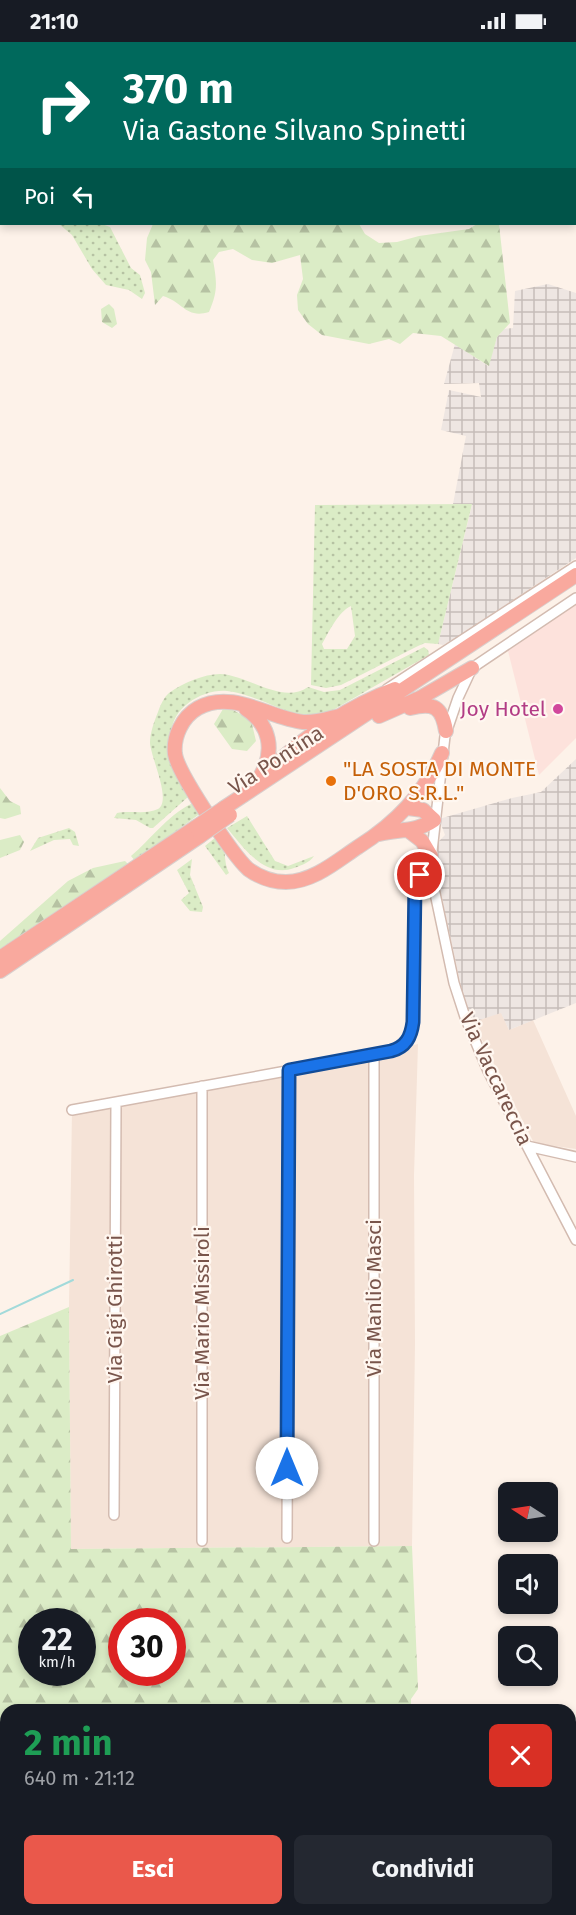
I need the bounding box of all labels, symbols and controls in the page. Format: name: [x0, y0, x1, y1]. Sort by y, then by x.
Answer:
text: 21:10: [30, 8, 79, 35]
text: 370 m: [123, 64, 234, 114]
icon: right: [24, 66, 102, 144]
text: Via Gastone Silvano Spinetti: [123, 115, 467, 147]
icon: left: [67, 180, 100, 213]
text: Poi: [24, 183, 55, 210]
place label: Joy Hotel: [460, 696, 546, 722]
marker: Joy Hotel: [551, 702, 565, 716]
street label: Via Pontina: [224, 720, 328, 800]
place label: "LA SOSTA DI MONTE D'ORO S.R.L.": [343, 756, 536, 806]
marker: "LA SOSTA DI MONTE D'ORO S.R.L.": [324, 774, 338, 788]
pin: [394, 849, 445, 900]
icon: arrive: [403, 858, 436, 891]
street label: Via Vaccareccia: [454, 1008, 538, 1150]
street label: Via Manlio Masci: [361, 1219, 387, 1377]
street label: Via Mario Missiroli: [189, 1226, 215, 1400]
street label: Via Gigi Ghirotti: [102, 1235, 128, 1383]
position arrow: [255, 1436, 319, 1500]
north arrow: [498, 1482, 558, 1542]
map controls: [498, 1482, 558, 1686]
button: sound: [498, 1554, 558, 1614]
speed limit sign: 30: [108, 1608, 186, 1686]
text: 22: [41, 1622, 73, 1658]
button: search: [498, 1626, 558, 1686]
text: km/h: [38, 1653, 76, 1671]
text: 2 min: [24, 1721, 113, 1765]
button: close: [489, 1724, 552, 1787]
text: 640 m · 21:12: [24, 1766, 135, 1790]
button: Esci: [24, 1835, 282, 1904]
button: Condividi: [294, 1835, 552, 1904]

